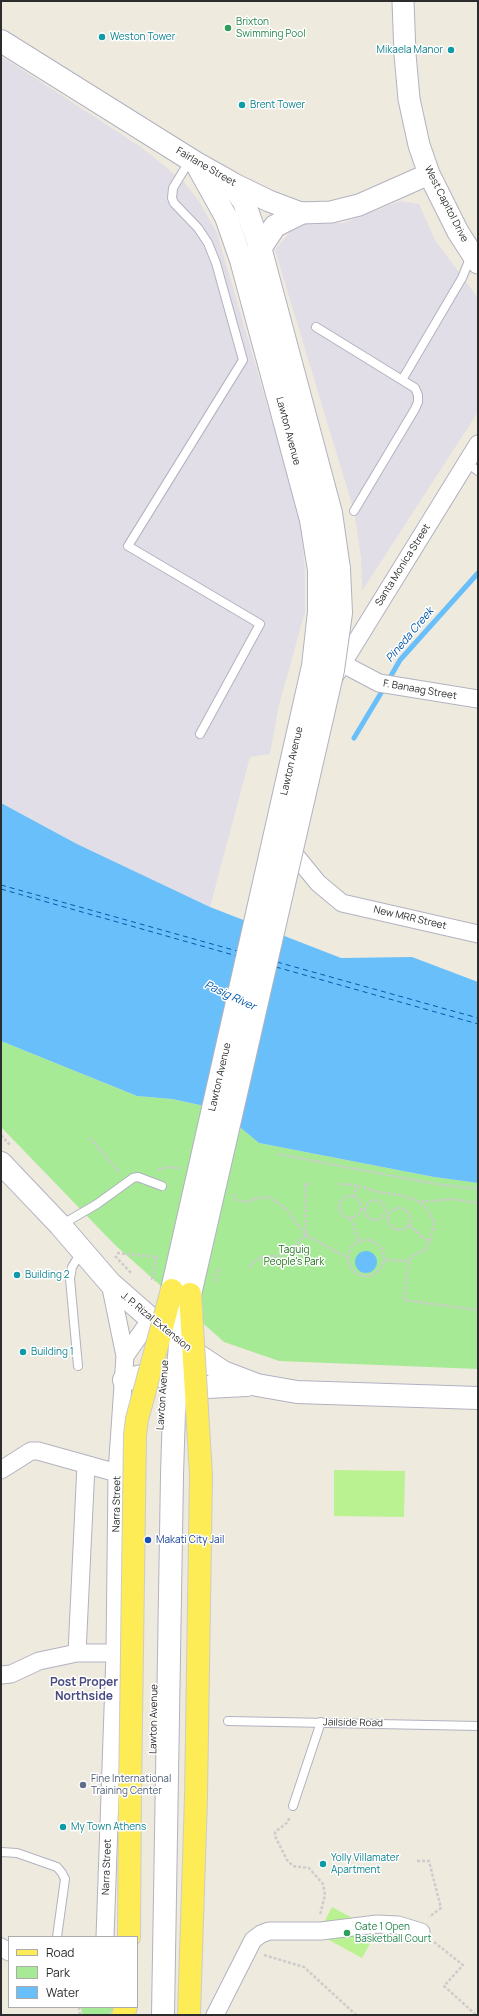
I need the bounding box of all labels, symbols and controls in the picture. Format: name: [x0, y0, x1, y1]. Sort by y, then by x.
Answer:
place label: Brixton Swimming Pool: [236, 16, 306, 40]
marker: Brixton Swimming Pool: [223, 23, 233, 33]
place label: Weston Tower: [110, 31, 175, 43]
marker: Weston Tower: [97, 32, 107, 42]
place label: Mikaela Manor: [377, 44, 443, 56]
marker: Mikaela Manor: [446, 45, 456, 55]
place label: Brent Tower: [250, 99, 305, 111]
marker: Brent Tower: [237, 100, 247, 110]
street label: Fairlane Street: [174, 145, 238, 189]
street label: West Capitol Drive: [422, 164, 470, 244]
street label: Lawton Avenue: [273, 396, 303, 466]
street label: Santa Monica Street: [373, 522, 433, 608]
water label: Pineda Creek: [383, 605, 437, 665]
street label: F. Banaag Street: [382, 678, 458, 702]
street label: Lawton Avenue: [278, 726, 306, 796]
street label: New MRR Street: [372, 904, 448, 932]
water label: Pasig River: [202, 978, 258, 1014]
street label: Lawton Avenue: [206, 1042, 234, 1112]
park label: Taguig People's Park: [264, 1244, 324, 1268]
place label: Building 2: [25, 1269, 70, 1281]
marker: Building 2: [12, 1270, 22, 1280]
street label: J. P. Rizal Extension: [118, 1290, 194, 1354]
place label: Building 1: [31, 1346, 74, 1358]
marker: Building 1: [18, 1347, 28, 1357]
street label: Lawton Avenue: [155, 1360, 171, 1430]
street label: Narra Street: [111, 1476, 123, 1532]
place label: Makati City Jail: [156, 1534, 224, 1546]
marker: Makati City Jail: [143, 1535, 153, 1545]
district label: Post Proper Northside: [50, 1676, 118, 1704]
street label: Lawton Avenue: [147, 1684, 161, 1754]
street label: Jailside Road: [323, 1716, 383, 1730]
place label: Fine International Training Center: [91, 1773, 171, 1796]
marker: Fine International Training Center: [78, 1780, 88, 1790]
place label: My Town Athens: [71, 1821, 146, 1833]
marker: My Town Athens: [58, 1822, 68, 1832]
street label: Narra Street: [100, 1839, 114, 1895]
place label: Yolly Villamater Apartment: [331, 1852, 399, 1876]
marker: Yolly Villamater Apartment: [318, 1859, 328, 1869]
place label: Gate 1 Open Basketball Court: [355, 1921, 431, 1944]
marker: Gate 1 Open Basketball Court: [342, 1928, 352, 1938]
legend: [8, 1936, 138, 2008]
text: Road: [46, 1944, 74, 1961]
text: Park: [46, 1964, 70, 1981]
text: Water: [46, 1984, 79, 2001]

